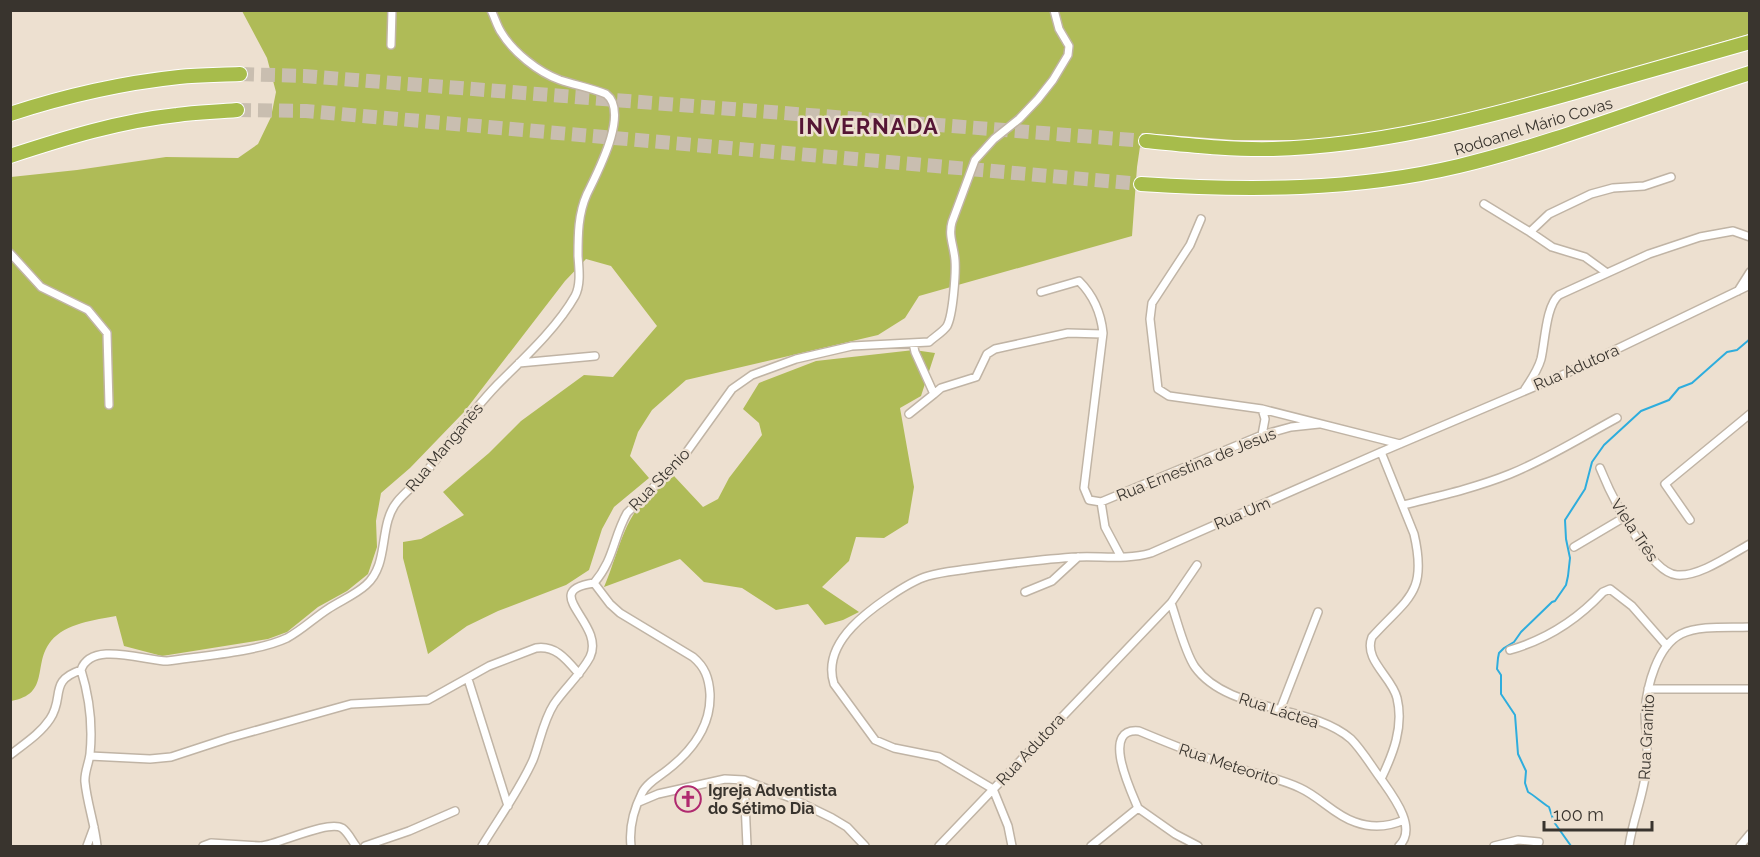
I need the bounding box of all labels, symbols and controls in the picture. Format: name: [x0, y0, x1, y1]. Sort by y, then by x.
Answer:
street label: Rodoanel Mário Covas: [1452, 93, 1615, 160]
district label: INVERNADA: [799, 113, 939, 139]
street label: Rua Adutora: [1531, 340, 1622, 395]
street label: Rua Manganês: [402, 399, 487, 495]
street label: Rua Ernestina de Jesus: [1114, 424, 1279, 505]
street label: Rua Stenio: [625, 444, 694, 514]
street label: Rua Um: [1211, 493, 1273, 534]
street label: Viela Três: [1607, 495, 1663, 565]
street label: Rua Láctea: [1237, 689, 1321, 732]
street label: Rua Granito: [1635, 694, 1658, 780]
street label: Rua Adutora: [992, 710, 1068, 789]
street label: Rua Meteorito: [1177, 739, 1281, 790]
place label: Igreja Adventista do Sétimo Dia: [708, 781, 837, 818]
church icon: Igreja Adventista do Sétimo Dia: [673, 784, 703, 814]
scale bar: [1544, 794, 1652, 832]
text: 100 m: [1553, 804, 1604, 825]

